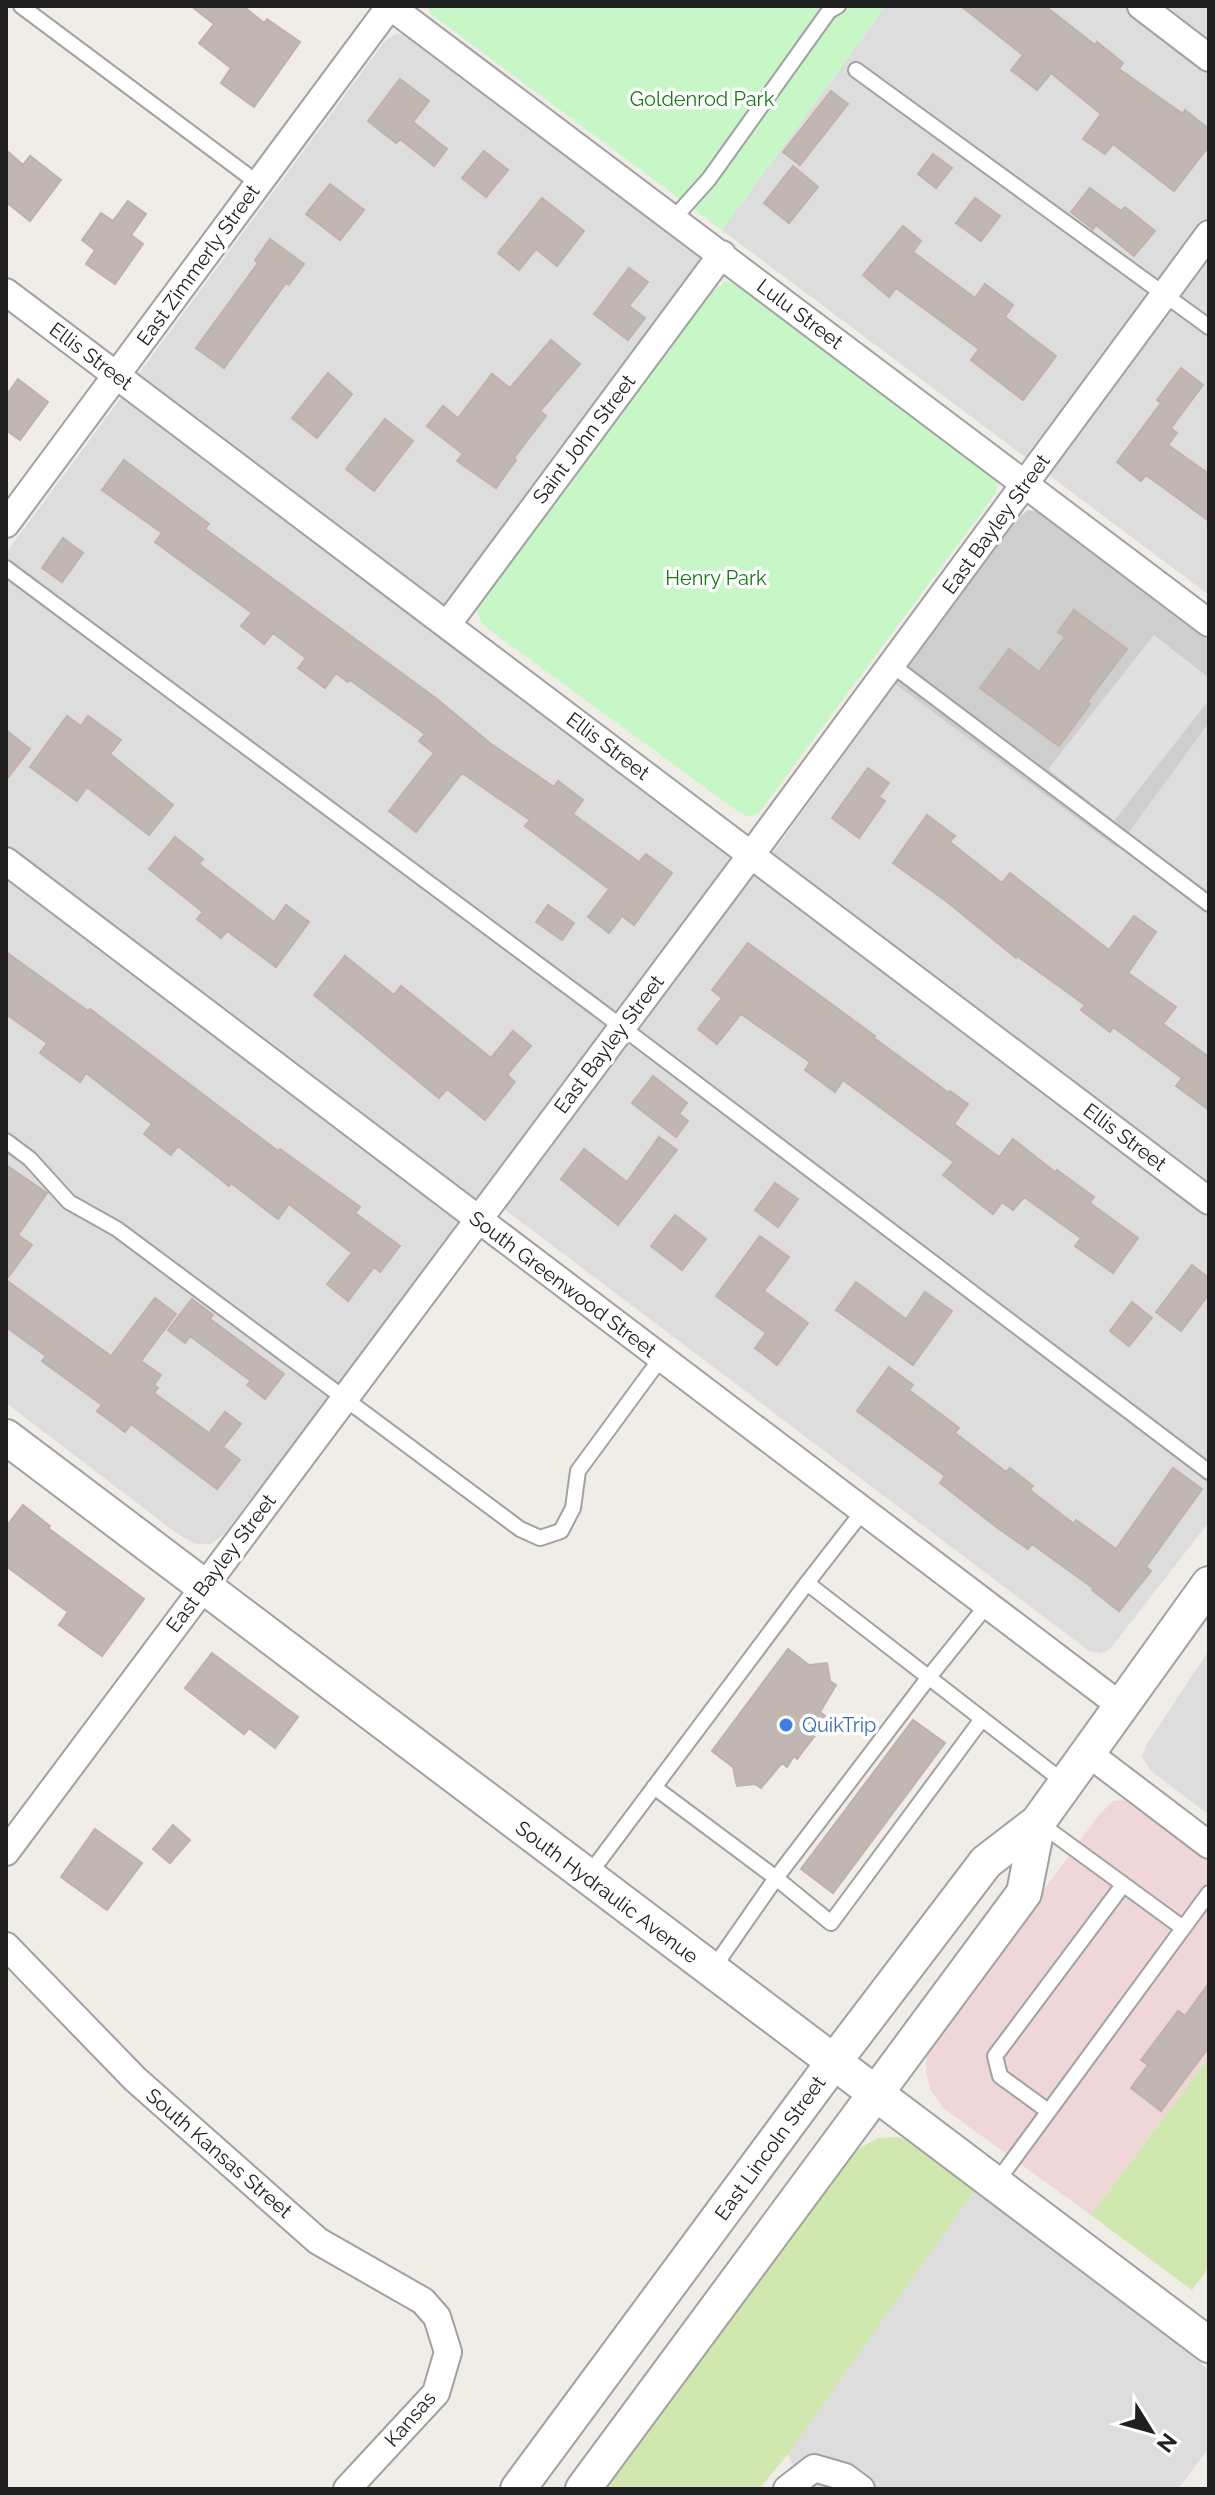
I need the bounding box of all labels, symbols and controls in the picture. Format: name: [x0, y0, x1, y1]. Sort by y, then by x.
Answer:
park label: Goldenrod Park: [630, 87, 775, 111]
street label: East Zimmerly Street: [132, 180, 265, 350]
street label: Lulu Street: [752, 274, 848, 354]
street label: Ellis Street: [45, 317, 137, 395]
street label: Saint John Street: [528, 369, 641, 508]
street label: East Bayley Street: [937, 449, 1055, 599]
park label: Henry Park: [665, 566, 767, 590]
street label: Ellis Street: [562, 707, 654, 785]
street label: East Bayley Street: [549, 970, 669, 1118]
street label: Ellis Street: [1079, 1098, 1171, 1176]
street label: South Greenwood Street: [465, 1206, 662, 1362]
street label: East Bayley Street: [161, 1489, 281, 1637]
place label: QuikTrip: [802, 1713, 876, 1737]
marker: QuikTrip: [777, 1716, 795, 1734]
street label: South Hydraulic Avenue: [511, 1816, 703, 1969]
street label: East Lincoln Street: [710, 2071, 831, 2225]
street label: South Kansas Street: [141, 2083, 297, 2223]
street label: Kansas: [379, 2386, 441, 2452]
north arrow: [1111, 2391, 1191, 2471]
text: N: [1152, 2429, 1182, 2458]

